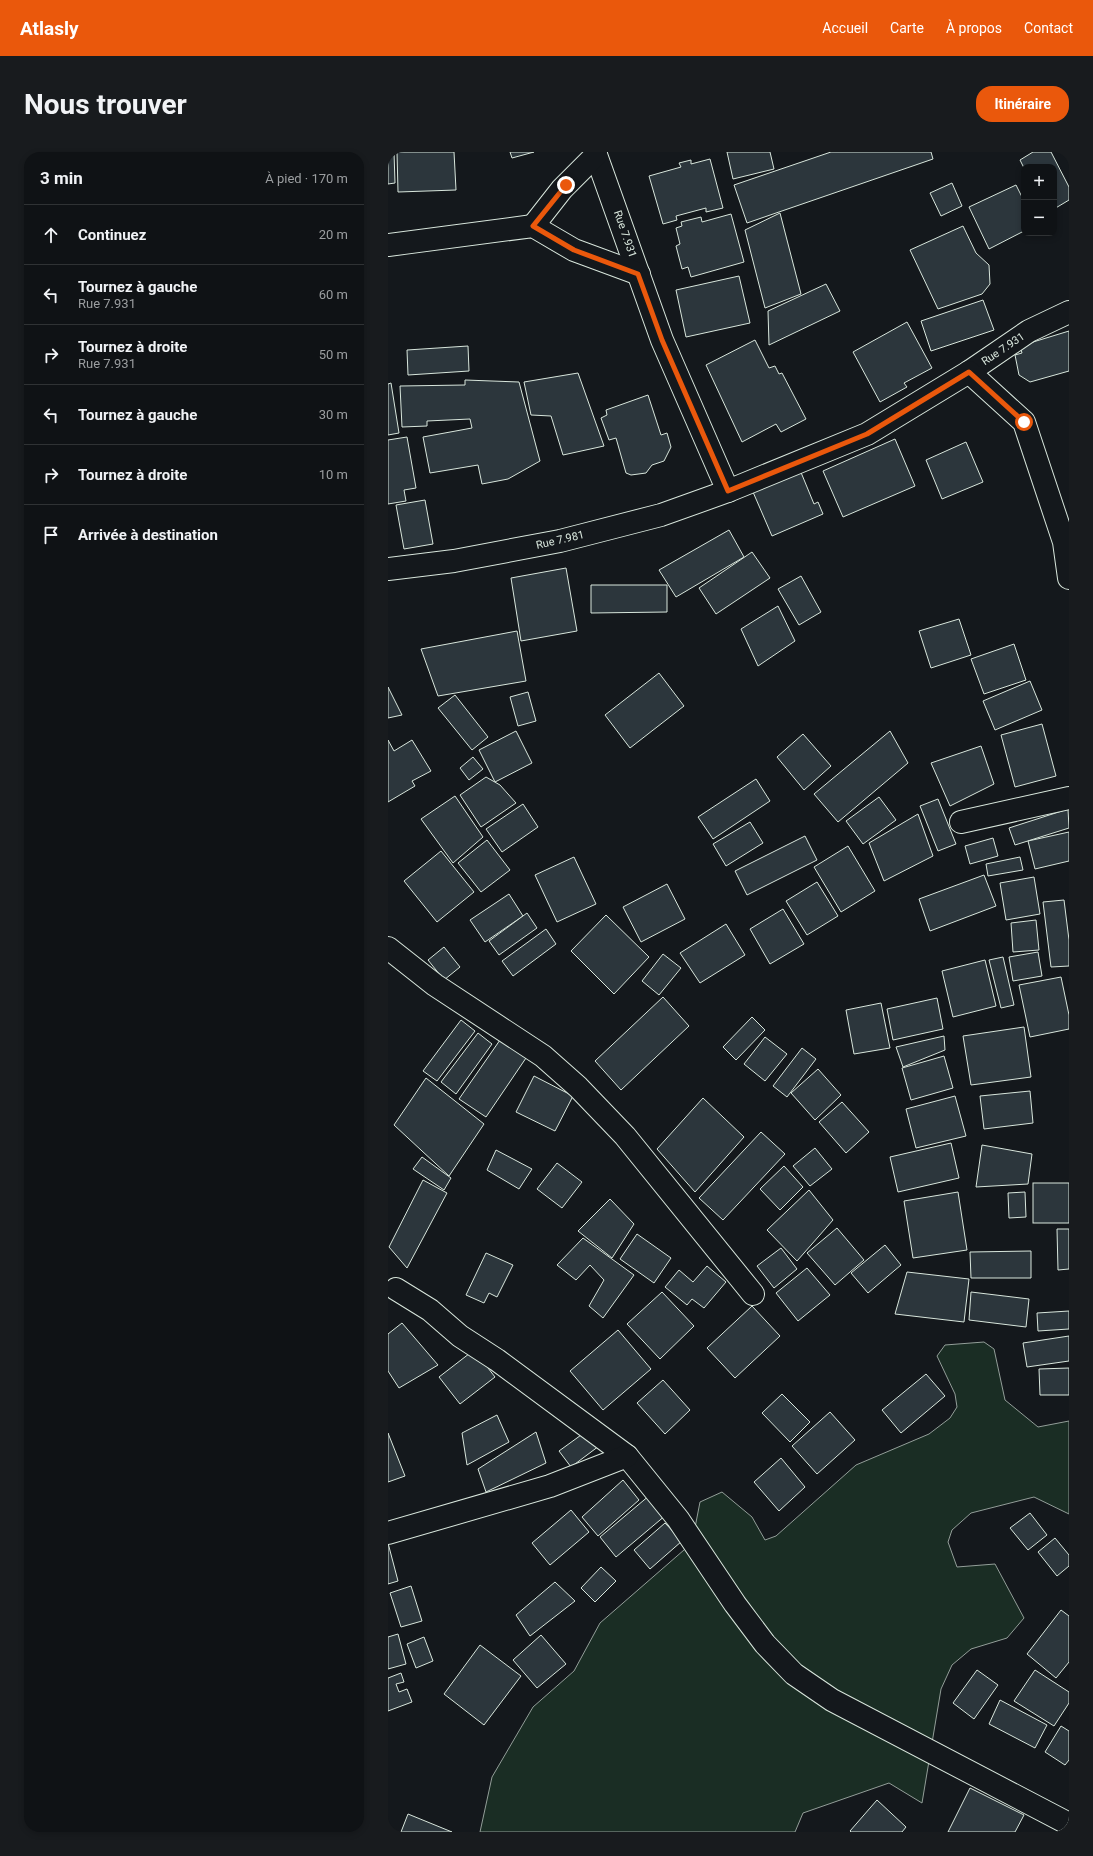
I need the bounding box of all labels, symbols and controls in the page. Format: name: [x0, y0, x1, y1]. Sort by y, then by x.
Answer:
text: Atlasly: [20, 17, 79, 40]
text: Accueil: [822, 20, 868, 36]
text: Carte: [890, 20, 924, 36]
text: À propos: [946, 20, 1002, 36]
text: Contact: [1024, 20, 1073, 36]
button: Itinéraire: [976, 86, 1069, 122]
text: Nous trouver: [24, 88, 187, 121]
map controls: [1021, 164, 1057, 236]
button: +: [1021, 164, 1057, 200]
text: 3 min: [40, 168, 83, 188]
text: À pied · 170 m: [265, 171, 348, 186]
route end: [557, 176, 575, 194]
button: −: [1021, 200, 1057, 236]
street label: Rue 7.931: [611, 209, 639, 259]
icon: ahead: [40, 224, 62, 246]
text: Continuez: [78, 226, 146, 244]
text: 20 m: [319, 227, 348, 242]
text: Tournez à gauche: [78, 278, 197, 296]
icon: left: [40, 284, 62, 306]
text: 60 m: [319, 287, 348, 302]
text: Rue 7.931: [78, 296, 136, 311]
street label: Rue 7.931: [979, 330, 1027, 368]
text: Tournez à droite: [78, 338, 187, 356]
icon: right: [40, 344, 62, 366]
text: 50 m: [319, 347, 348, 362]
text: Rue 7.931: [78, 356, 136, 371]
icon: left: [40, 404, 62, 426]
text: Tournez à gauche: [78, 406, 197, 424]
text: 30 m: [319, 407, 348, 422]
route start: [1015, 413, 1033, 431]
icon: right: [40, 464, 62, 486]
text: Tournez à droite: [78, 466, 187, 484]
text: 10 m: [319, 467, 348, 482]
icon: arrive: [40, 524, 62, 546]
text: Arrivée à destination: [78, 526, 218, 544]
street label: Rue 7.981: [535, 528, 585, 552]

